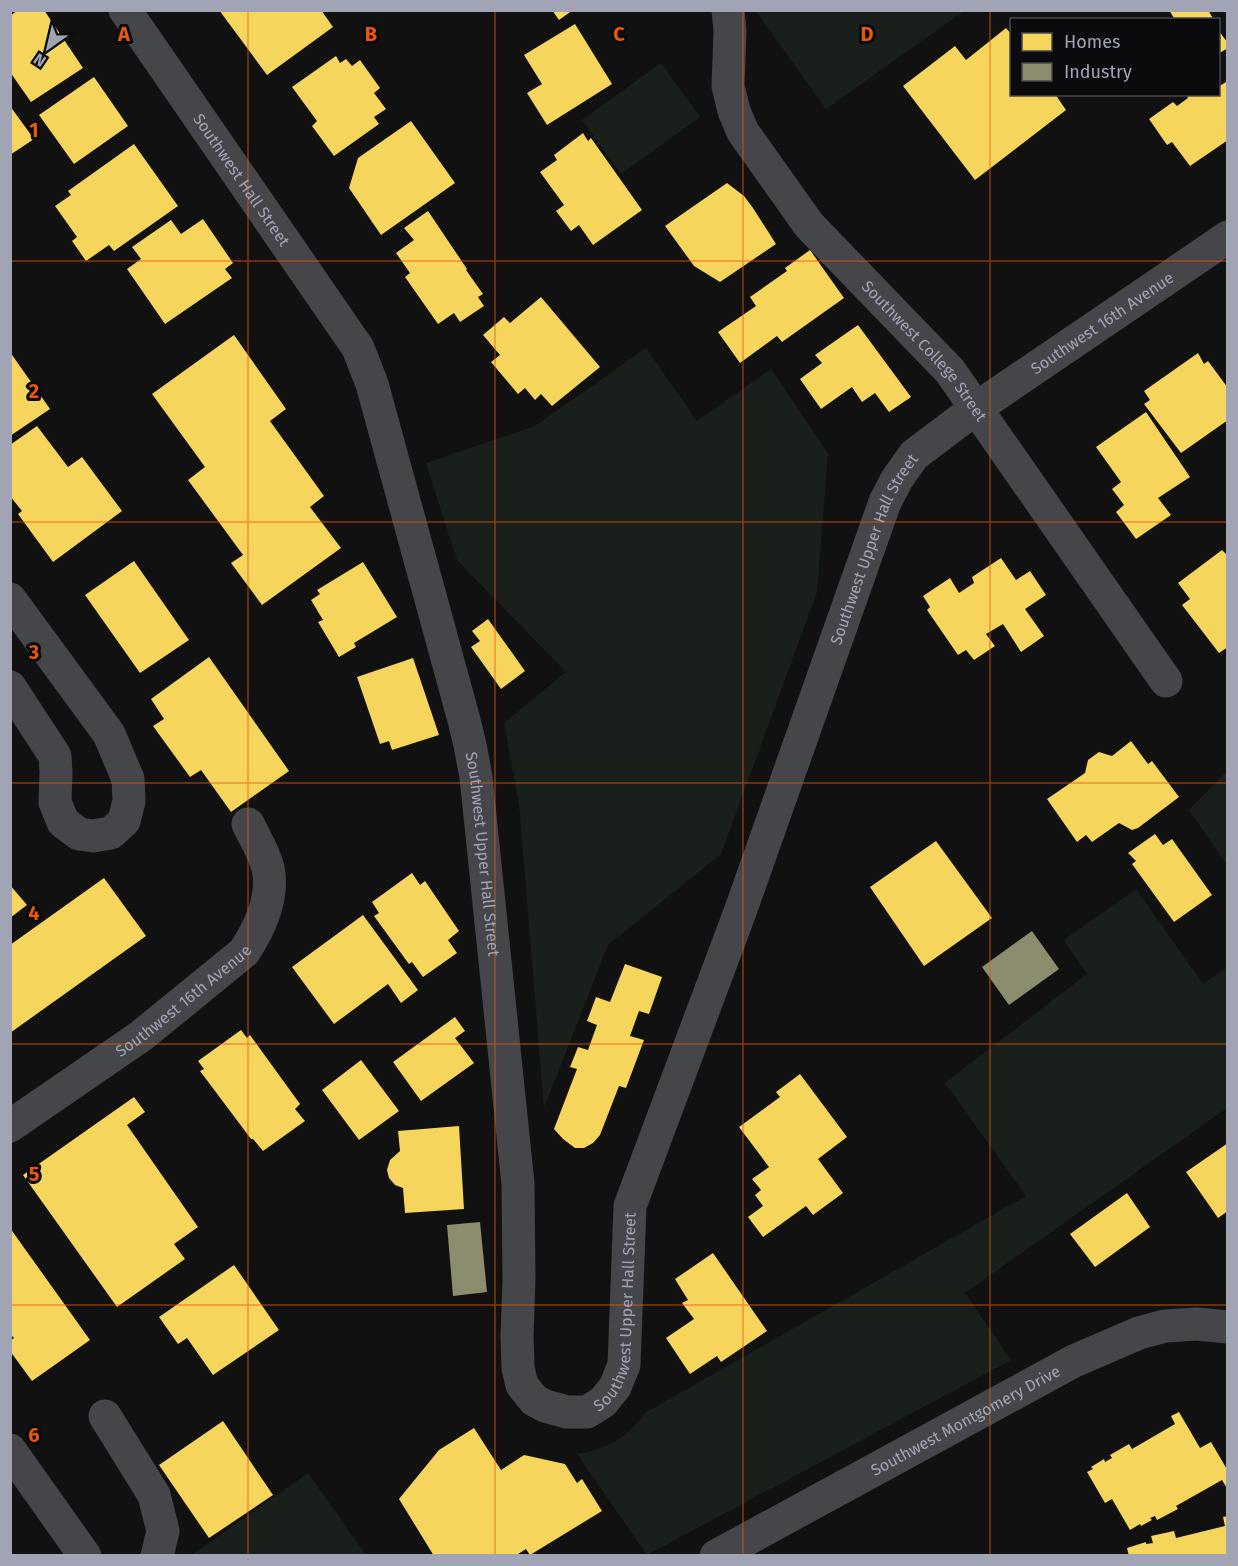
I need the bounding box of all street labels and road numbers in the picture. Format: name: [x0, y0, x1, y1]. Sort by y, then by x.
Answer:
street label: Southwest Hall Street: [189, 110, 294, 250]
street label: Southwest 16th Avenue: [1027, 268, 1177, 378]
street label: Southwest College Street: [858, 277, 991, 425]
street label: Southwest Upper Hall Street: [826, 450, 922, 647]
street label: Southwest Upper Hall Street: [461, 750, 503, 957]
street label: Southwest 16th Avenue: [112, 942, 256, 1061]
street label: Southwest Upper Hall Street: [590, 1212, 640, 1416]
street label: Southwest Montgomery Drive: [868, 1361, 1064, 1480]

